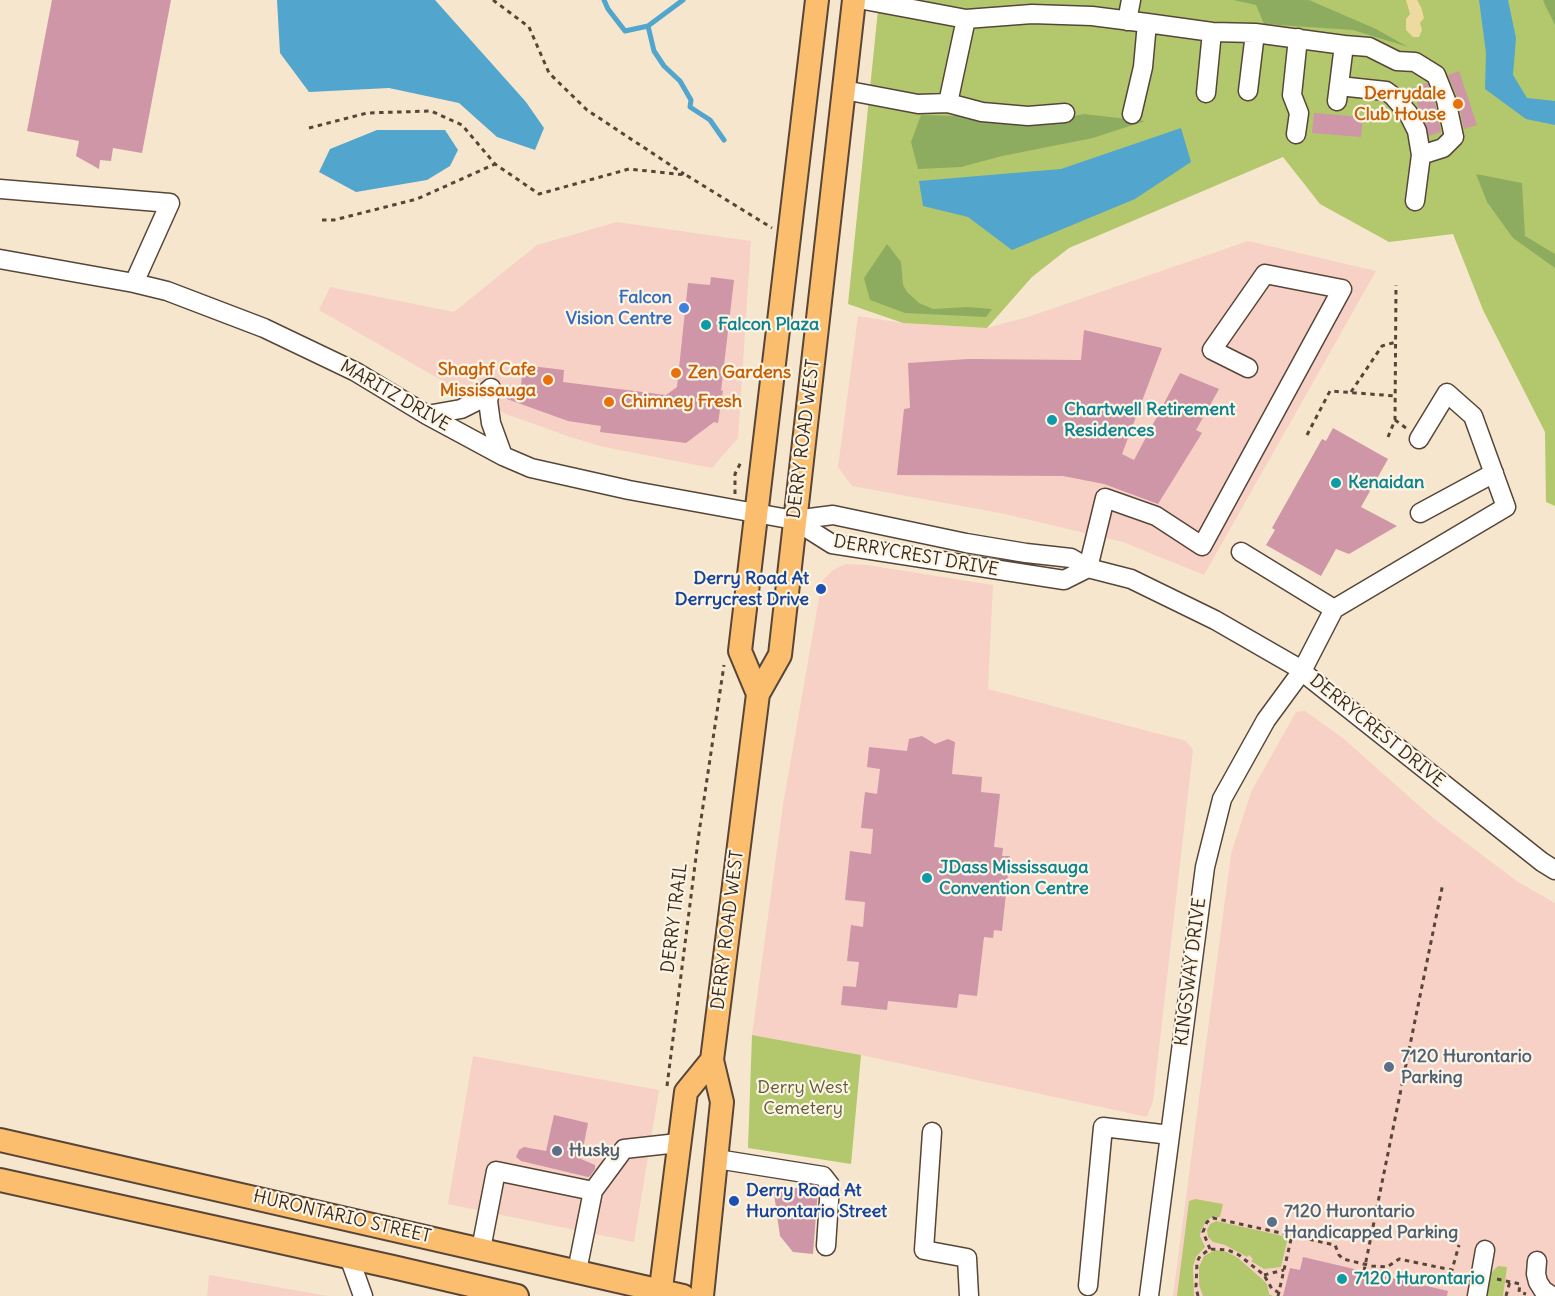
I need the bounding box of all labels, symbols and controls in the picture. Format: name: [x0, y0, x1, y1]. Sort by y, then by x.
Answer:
place label: Derrydale Club House: [1354, 83, 1446, 125]
marker: Derrydale Club House: [1451, 97, 1465, 111]
place label: Falcon Vision Centre: [566, 287, 672, 330]
marker: Falcon Vision Centre: [677, 301, 691, 315]
place label: Falcon Plaza: [718, 314, 819, 336]
marker: Falcon Plaza: [699, 318, 713, 332]
street label: MARITZ DRIVE: [336, 356, 454, 436]
street label: DERRY ROAD WEST: [784, 358, 824, 520]
place label: Shaghf Cafe Mississauga: [438, 359, 536, 401]
place label: Zen Gardens: [688, 362, 791, 384]
marker: Zen Gardens: [669, 366, 683, 380]
marker: Shaghf Cafe Mississauga: [541, 373, 555, 387]
place label: Chimney Fresh: [621, 391, 742, 413]
marker: Chimney Fresh: [602, 395, 616, 409]
place label: Chartwell Retirement Residences: [1064, 399, 1235, 442]
marker: Chartwell Retirement Residences: [1045, 413, 1059, 427]
place label: Kenaidan: [1348, 472, 1424, 494]
marker: Kenaidan: [1329, 476, 1343, 490]
street label: DERRYCREST DRIVE: [832, 531, 1000, 581]
place label: Derry Road At Derrycrest Drive: [675, 568, 809, 610]
marker: Derry Road At Derrycrest Drive: [814, 582, 828, 596]
street label: DERRYCREST DRIVE: [1305, 670, 1449, 792]
street label: DERRY ROAD WEST: [708, 849, 748, 1011]
place label: JDass Mississauga Convention Centre: [939, 857, 1089, 900]
street label: DERRY TRAIL: [658, 862, 692, 974]
marker: JDass Mississauga Convention Centre: [920, 871, 934, 885]
street label: KINGSWAY DRIVE: [1171, 897, 1211, 1047]
place label: 7120 Hurontario Parking: [1401, 1046, 1532, 1088]
marker: 7120 Hurontario Parking: [1382, 1060, 1396, 1074]
park label: Derry West Cemetery: [757, 1077, 849, 1120]
place label: Husky: [569, 1140, 620, 1162]
marker: Husky: [550, 1144, 564, 1158]
place label: Derry Road At Hurontario Street: [746, 1180, 887, 1222]
street label: HURONTARIO STREET: [251, 1186, 433, 1248]
marker: Derry Road At Hurontario Street: [727, 1194, 741, 1208]
place label: 7120 Hurontario Handicapped Parking: [1284, 1201, 1458, 1244]
marker: 7120 Hurontario Handicapped Parking: [1265, 1215, 1279, 1229]
place label: 7120 Hurontario: [1354, 1268, 1485, 1290]
marker: 7120 Hurontario: [1335, 1272, 1349, 1286]

